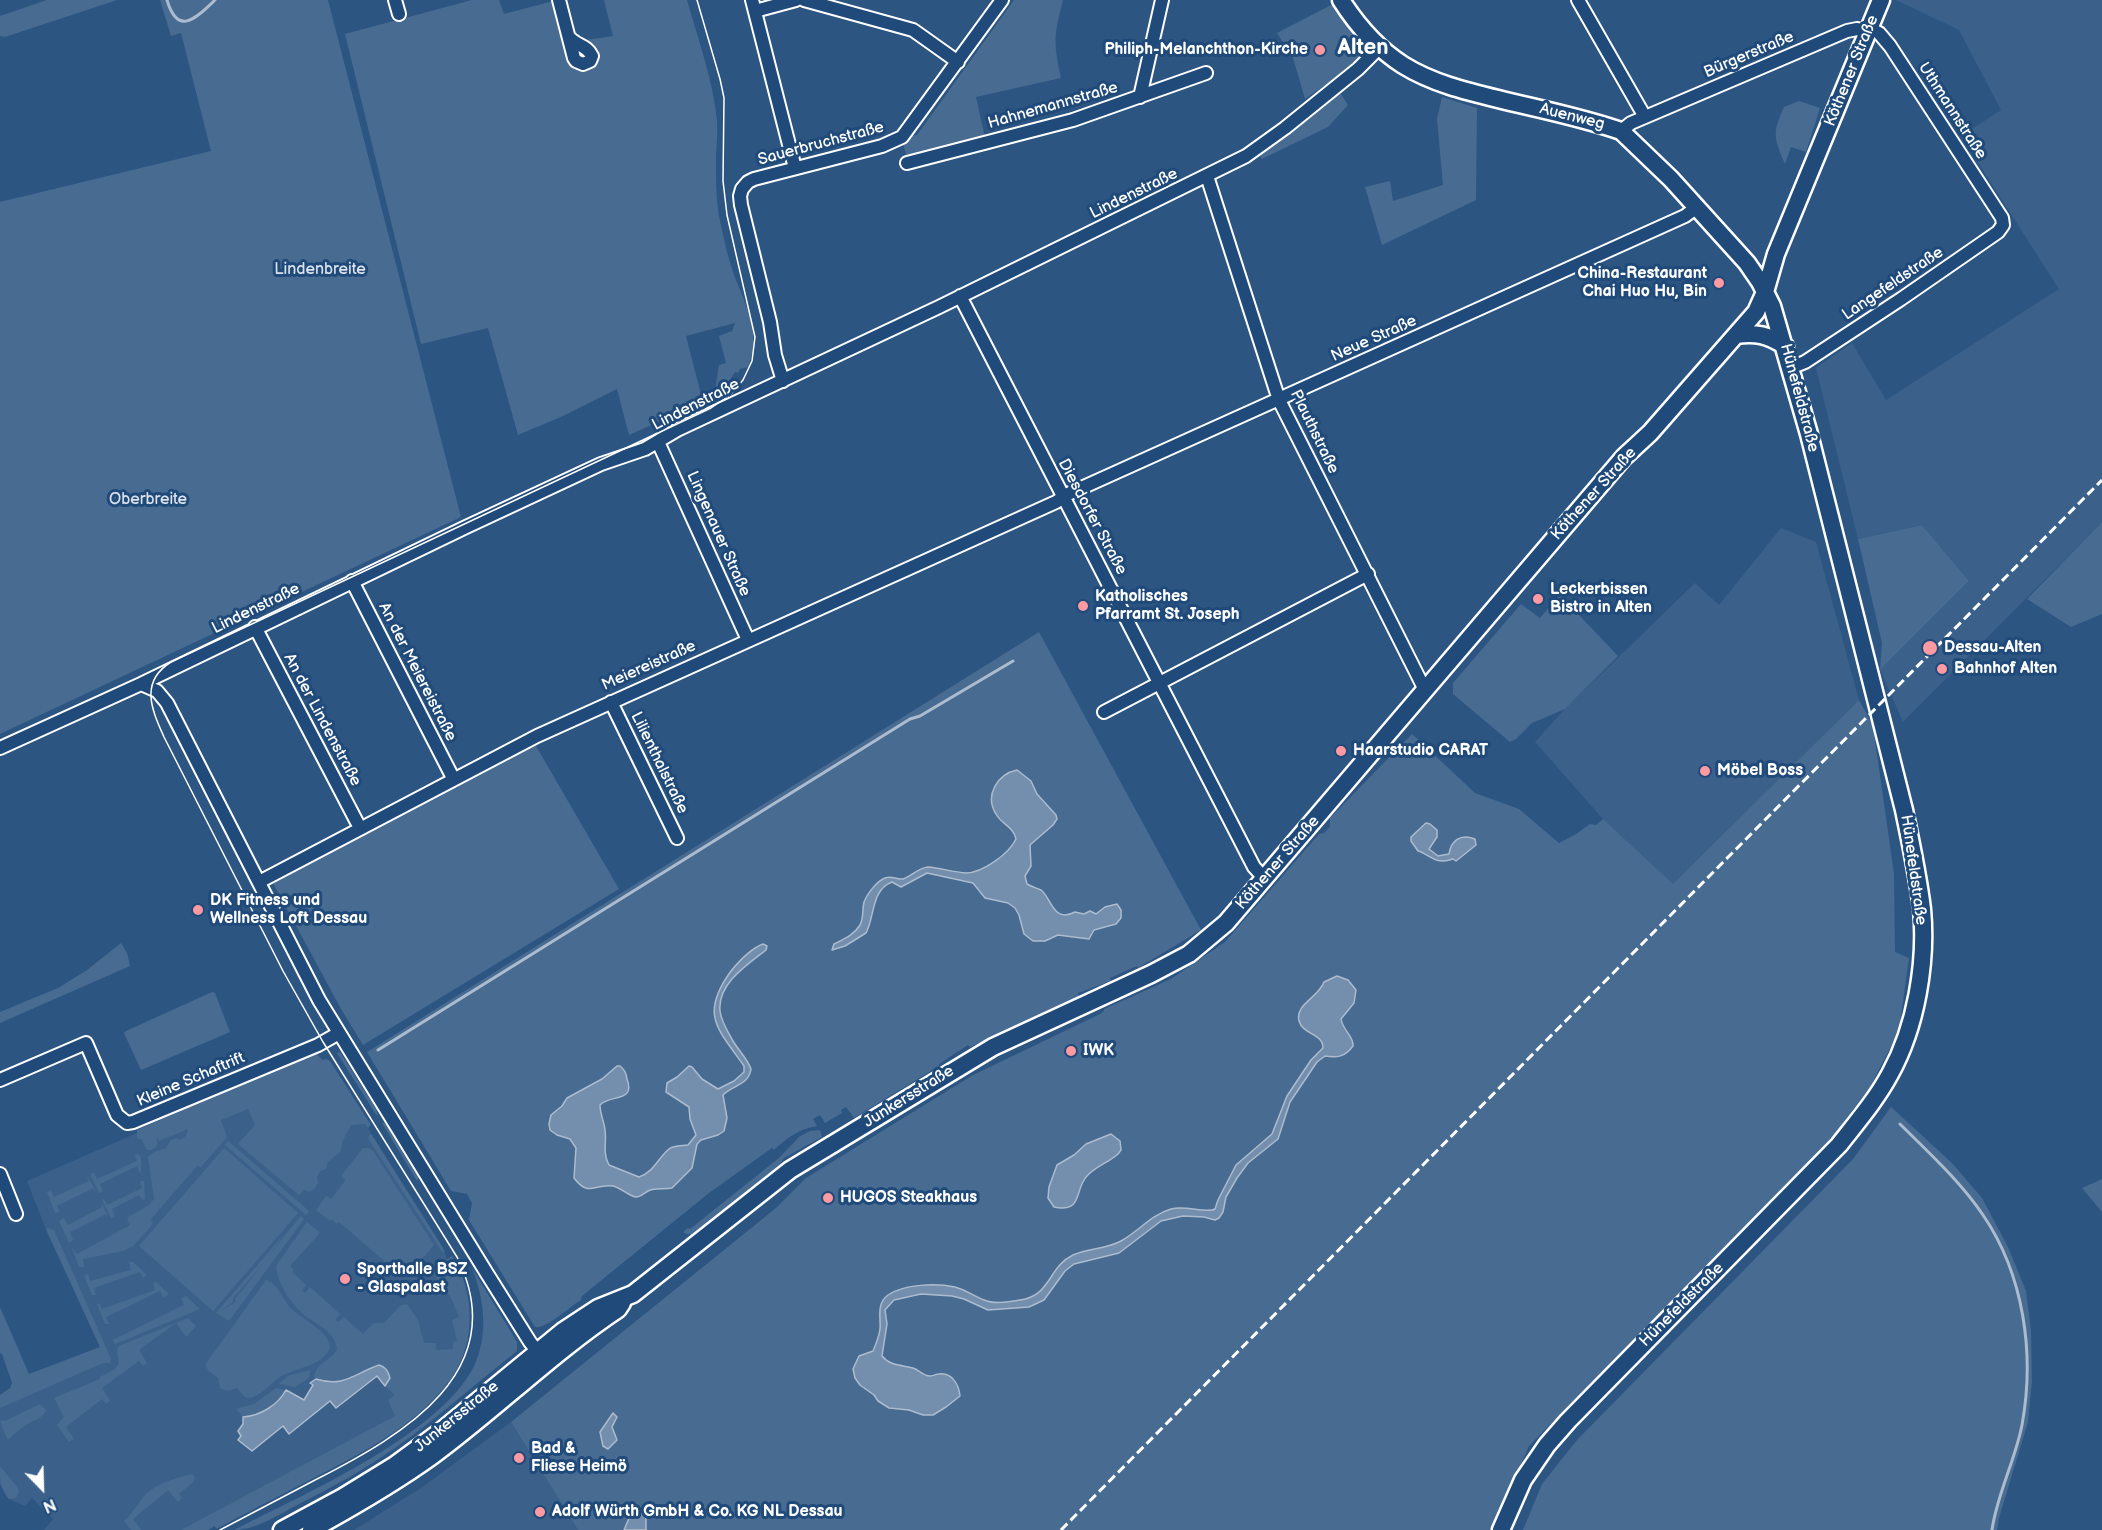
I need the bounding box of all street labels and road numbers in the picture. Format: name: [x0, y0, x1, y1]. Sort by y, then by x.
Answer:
street label: Köthener Straße: [1821, 13, 1883, 129]
street label: Bürgerstraße: [1701, 27, 1797, 83]
street label: Uthmannstraße: [1914, 59, 1990, 163]
street label: Hahnemannstraße: [986, 78, 1120, 134]
street label: Auenweg: [1538, 100, 1606, 134]
street label: Sauerbruchstraße: [756, 118, 886, 170]
street label: Lindenstraße: [1087, 164, 1181, 224]
street label: Langefeldstraße: [1839, 243, 1947, 325]
street label: Neue Straße: [1328, 312, 1420, 366]
street label: Hünefeldstraße: [1775, 342, 1823, 454]
street label: Lindenstraße: [649, 375, 743, 435]
street label: Plauthstraße: [1285, 387, 1343, 477]
street label: Köthener Straße: [1547, 444, 1641, 544]
street label: Diesdorfer Straße: [1053, 456, 1131, 578]
street label: Lingenauer Straße: [682, 469, 754, 599]
street label: Lindenstraße: [209, 579, 303, 639]
street label: An der Meiereistraße: [374, 600, 460, 744]
street label: Meiereistraße: [599, 637, 699, 695]
street label: An der Lindenstraße: [279, 650, 365, 790]
street label: Lilienthalstraße: [626, 709, 692, 817]
street label: Köthener Straße: [1232, 812, 1324, 914]
street label: Hünefeldstraße: [1896, 813, 1930, 927]
street label: Kleine Schaftrift: [134, 1049, 248, 1111]
street label: Junkersstraße: [860, 1062, 958, 1132]
street label: Hünefeldstraße: [1636, 1259, 1728, 1351]
street label: Junkersstraße: [411, 1377, 503, 1457]

